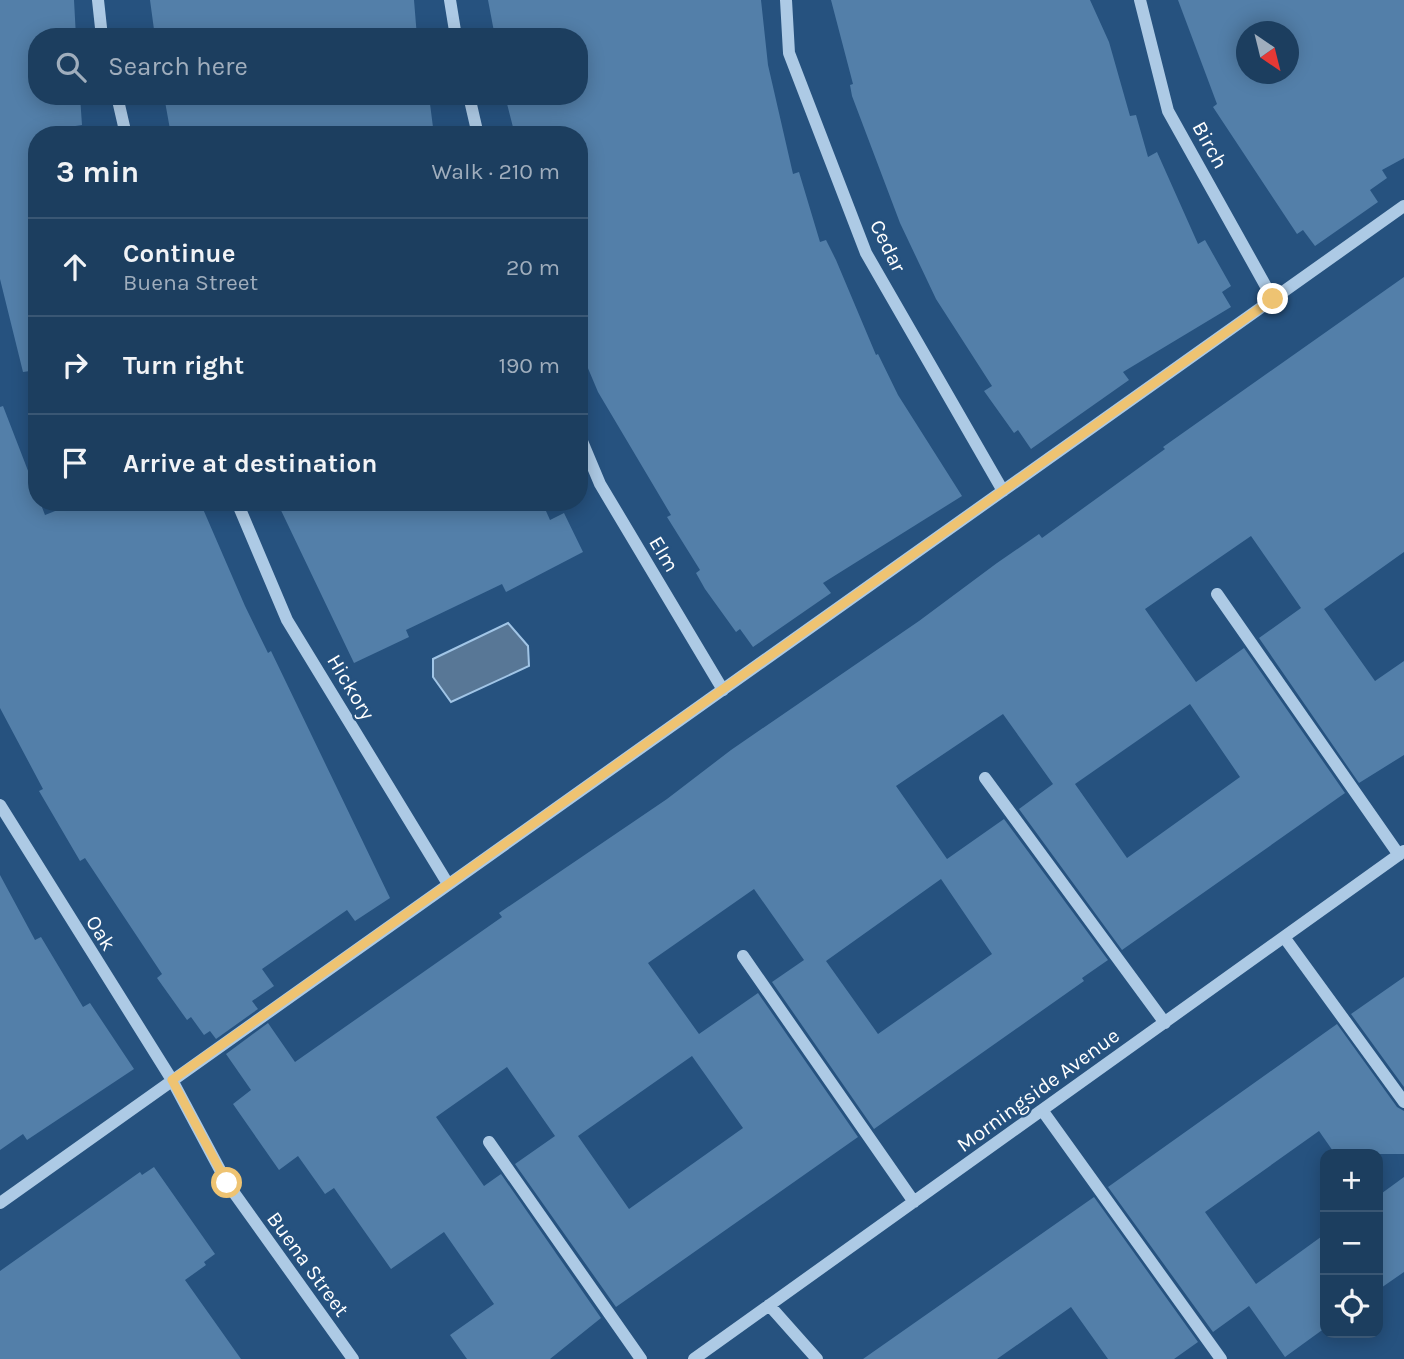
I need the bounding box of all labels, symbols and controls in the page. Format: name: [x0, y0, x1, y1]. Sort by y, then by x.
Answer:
north arrow: [1236, 21, 1299, 84]
search box: [28, 28, 588, 105]
icon: search: [52, 48, 90, 86]
text: Search here: [108, 51, 248, 82]
street label: Birch: [1187, 117, 1233, 173]
text: 3 min: [56, 154, 139, 190]
text: Walk · 210 m: [432, 158, 560, 185]
street label: Cedar: [865, 216, 911, 276]
text: Continue: [123, 238, 235, 269]
icon: ahead: [56, 248, 94, 286]
text: 20 m: [506, 254, 560, 281]
text: Buena Street: [123, 269, 258, 296]
route end: [1257, 283, 1288, 314]
icon: right: [56, 346, 94, 384]
text: Turn right: [123, 350, 244, 381]
text: 190 m: [498, 352, 560, 379]
icon: arrive: [56, 444, 94, 482]
text: Arrive at destination: [123, 448, 377, 479]
street label: Elm: [644, 532, 684, 576]
street label: Hickory: [322, 650, 380, 724]
street label: Oak: [81, 911, 121, 955]
street label: Morningside Avenue: [952, 1023, 1124, 1157]
map controls: [1320, 1149, 1383, 1338]
button: +: [1320, 1149, 1383, 1212]
route start: [211, 1167, 242, 1198]
street label: Buena Street: [262, 1207, 354, 1321]
button: −: [1320, 1212, 1383, 1275]
button: locate: [1320, 1275, 1383, 1338]

